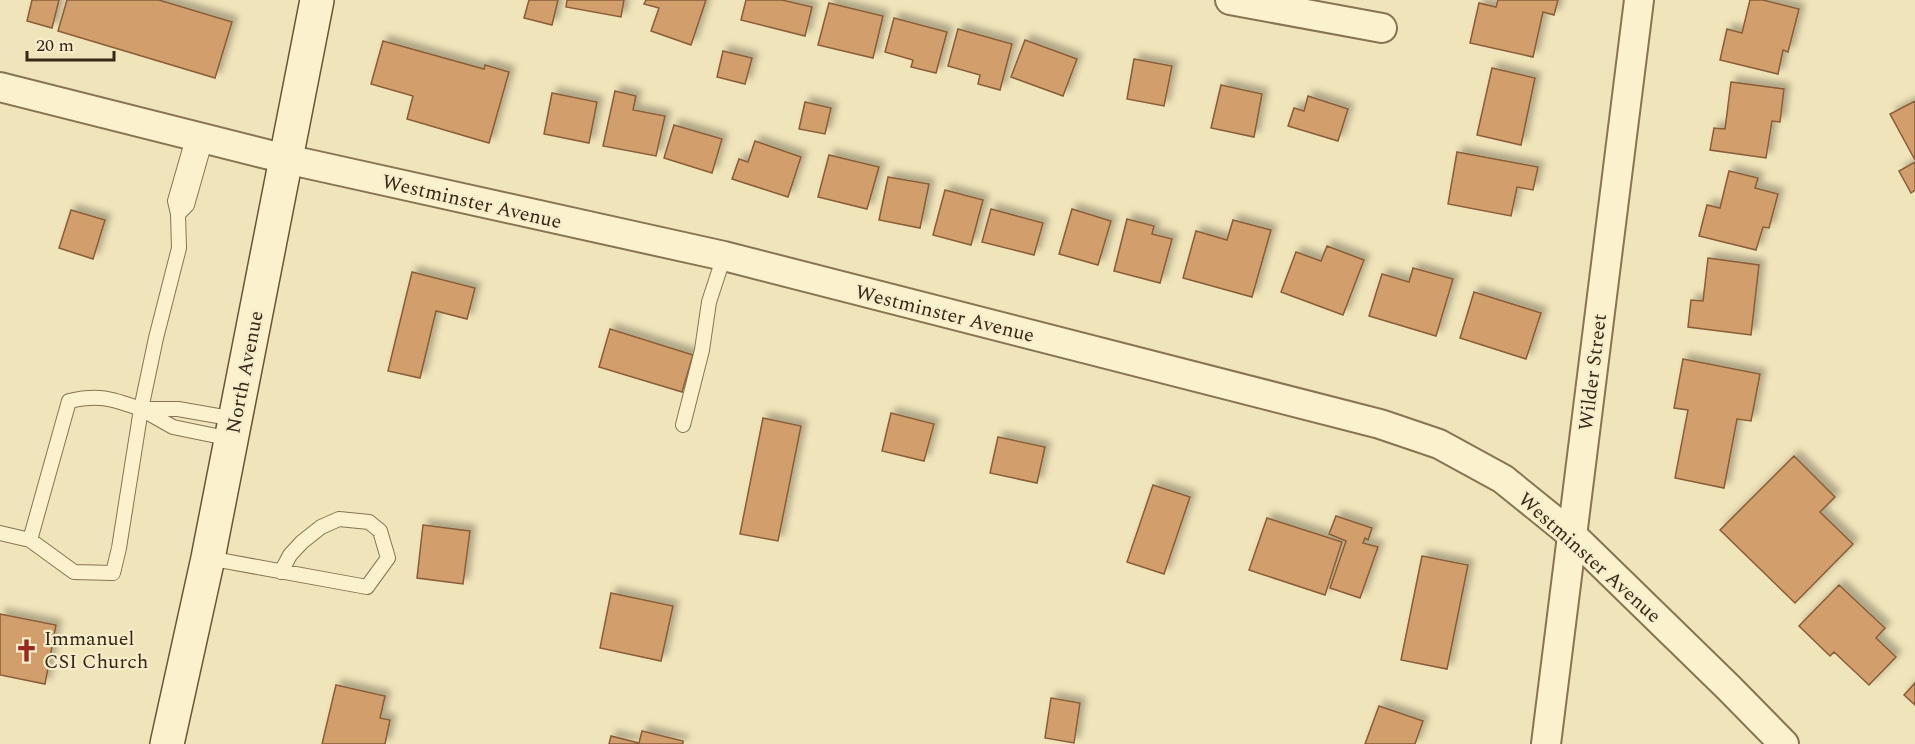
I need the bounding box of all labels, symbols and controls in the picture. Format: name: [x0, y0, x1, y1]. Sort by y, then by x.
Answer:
scale bar: [27, 24, 114, 62]
text: 20 m: [36, 32, 74, 59]
street label: Westminster Avenue: [379, 167, 565, 237]
street label: Westminster Avenue: [852, 277, 1038, 351]
street label: North Avenue: [218, 308, 272, 436]
street label: Wilder Street: [1571, 312, 1615, 432]
street label: Westminster Avenue: [1511, 485, 1668, 630]
place label: Immanuel CSI Church: [44, 624, 148, 677]
church icon: Immanuel CSI Church: [13, 637, 39, 663]

